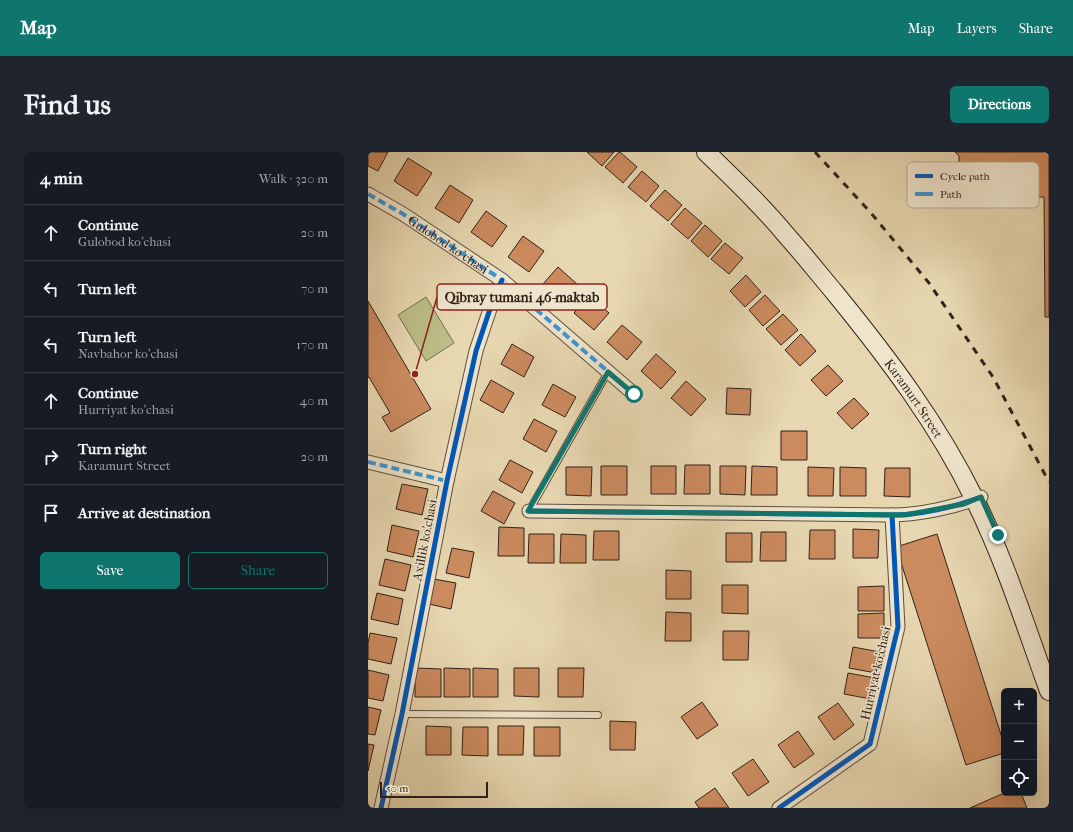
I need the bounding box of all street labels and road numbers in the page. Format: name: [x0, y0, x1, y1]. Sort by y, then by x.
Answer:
street label: Gulobod ko'chasi: [405, 213, 491, 277]
street label: Karamurt Street: [881, 356, 946, 441]
street label: Axillik ko'chasi: [409, 498, 440, 583]
street label: Hurriyat ko'chasi: [857, 625, 894, 721]

